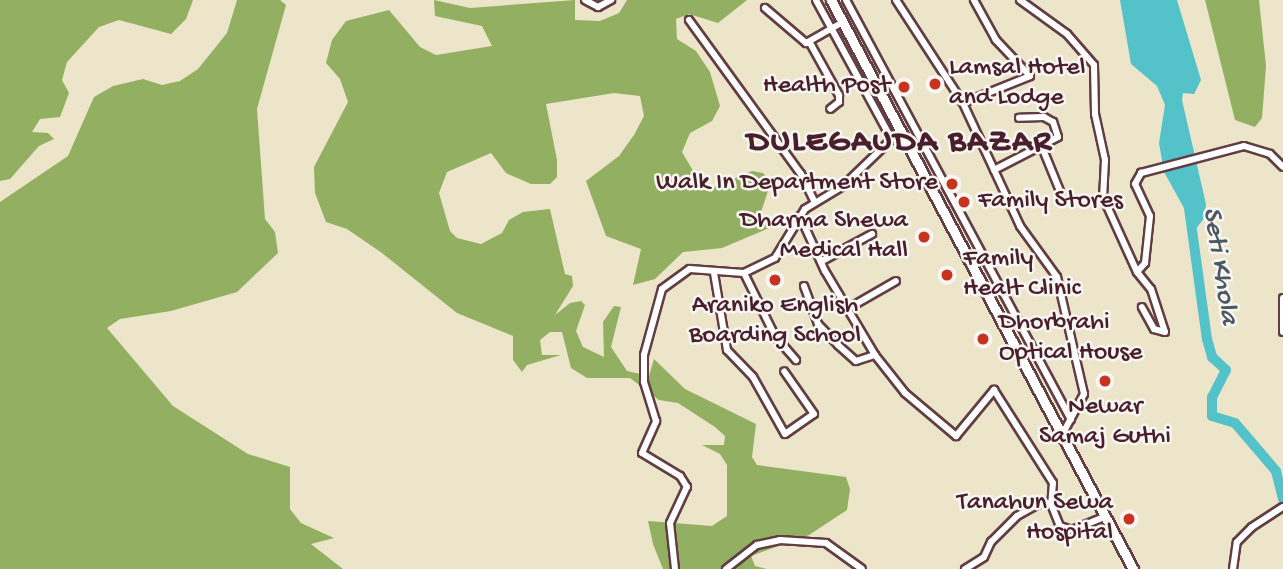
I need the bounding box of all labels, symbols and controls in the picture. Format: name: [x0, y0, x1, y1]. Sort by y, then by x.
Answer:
place label: Lamsal Hotel and Lodge: [949, 53, 1085, 114]
place label: Health Post: [763, 71, 890, 103]
marker: Lamsal Hotel and Lodge: [927, 76, 943, 92]
marker: Health Post: [896, 79, 912, 95]
district label: DULEGAUDA BAZAR: [749, 124, 1051, 164]
place label: Walk In Department Store: [656, 168, 938, 200]
marker: Walk In Department Store: [944, 176, 960, 192]
place label: Family Stores: [978, 186, 1123, 218]
marker: Family Stores: [956, 194, 972, 210]
water label: Seti Khola: [1193, 205, 1245, 327]
place label: Dharma Shewa Medical Hall: [740, 206, 908, 268]
marker: Dharma Shewa Medical Hall: [914, 227, 934, 247]
place label: Family Healt Clinic: [963, 244, 1080, 306]
marker: Family Healt Clinic: [937, 265, 957, 285]
marker: Araniko English Boarding School: [767, 272, 783, 288]
place label: Araniko English Boarding School: [689, 291, 861, 352]
place label: Dhorbrahi Optical House: [999, 308, 1142, 370]
marker: Dhorbrahi Optical House: [973, 329, 993, 349]
marker: Newar Samaj Guthi: [1097, 373, 1113, 389]
place label: Newar Samaj Guthi: [1039, 392, 1171, 453]
place label: Tanahun Sewa Hospital: [957, 488, 1113, 550]
marker: Tanahun Sewa Hospital: [1119, 509, 1139, 529]

